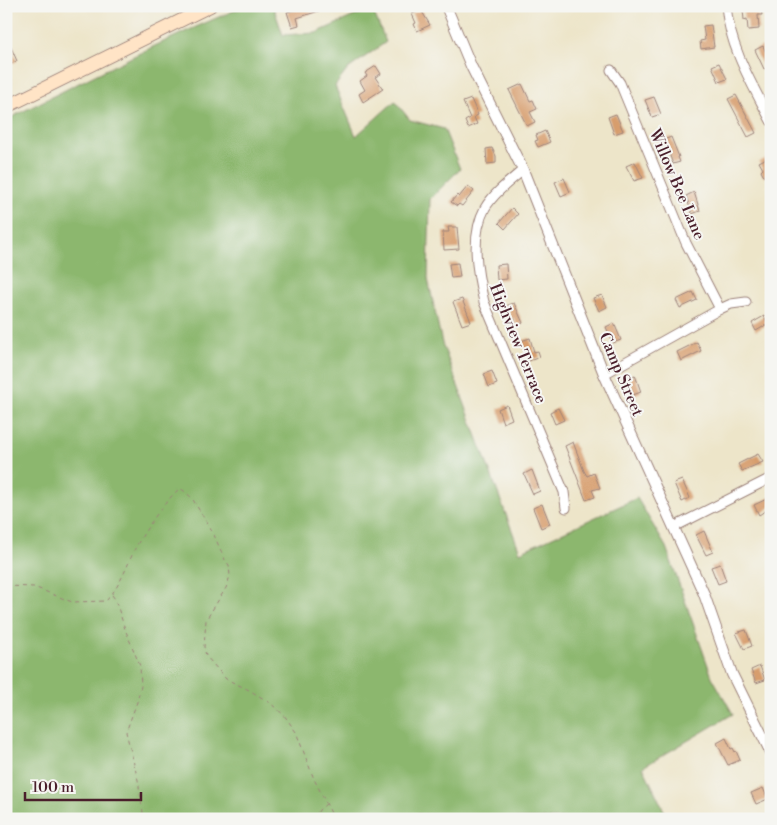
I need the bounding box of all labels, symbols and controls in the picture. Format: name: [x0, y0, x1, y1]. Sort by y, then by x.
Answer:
street label: Willow Bee Lane: [644, 125, 709, 243]
street label: Highview Terrace: [485, 280, 551, 406]
street label: Camp Street: [594, 329, 648, 420]
scale bar: [25, 770, 141, 802]
text: 100 m: [32, 778, 74, 797]

